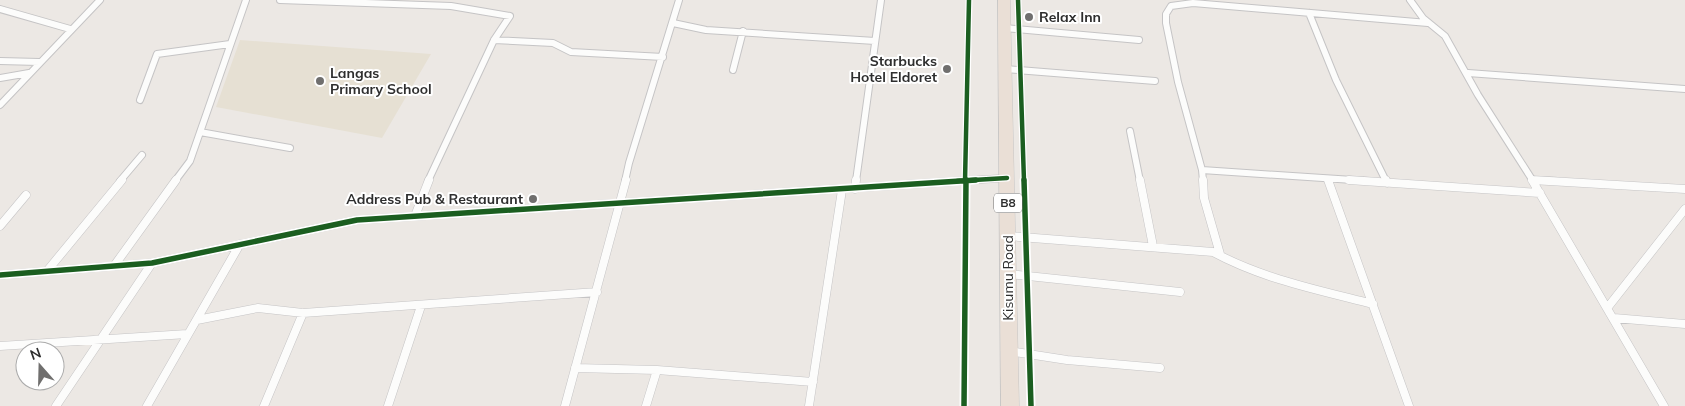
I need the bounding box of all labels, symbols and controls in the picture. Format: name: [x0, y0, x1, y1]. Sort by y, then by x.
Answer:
place label: Relax Inn: [1039, 8, 1101, 26]
marker: Relax Inn: [1023, 11, 1035, 23]
place label: Starbucks Hotel Eldoret: [850, 52, 938, 86]
marker: Starbucks Hotel Eldoret: [941, 63, 953, 75]
place label: Langas Primary School: [330, 64, 432, 98]
marker: Langas Primary School: [314, 75, 326, 87]
place label: Address Pub & Restaurant: [346, 190, 524, 208]
marker: Address Pub & Restaurant: [527, 193, 539, 205]
road number: B8: [994, 194, 1022, 212]
street label: Kisumu Road: [999, 235, 1017, 321]
north arrow: [15, 341, 65, 391]
text: N: [28, 344, 44, 364]

